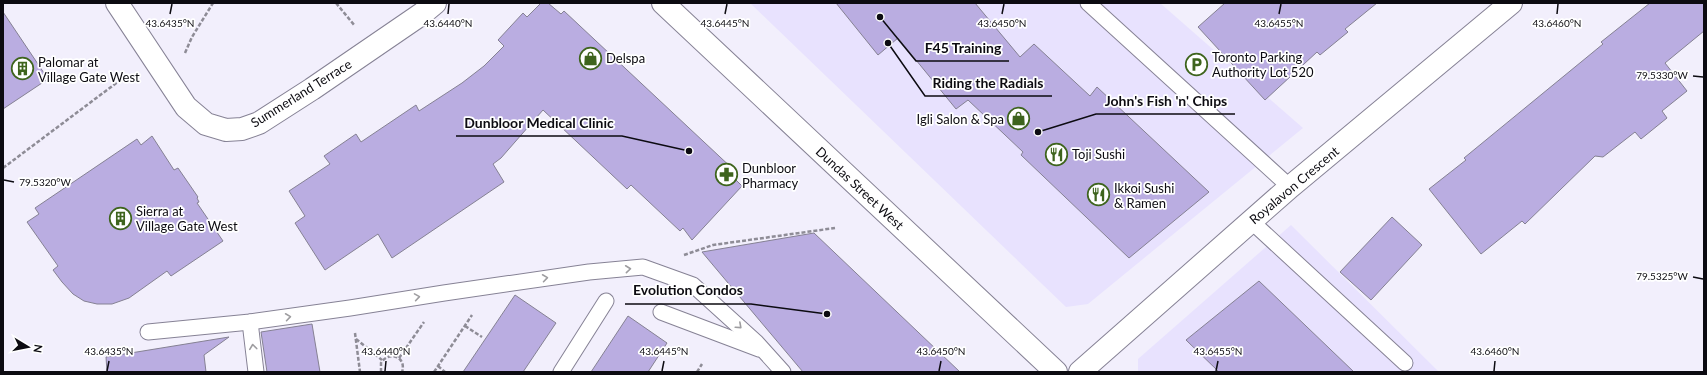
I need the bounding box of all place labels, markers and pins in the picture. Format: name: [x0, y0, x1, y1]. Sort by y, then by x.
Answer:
callout: F45 Training: [916, 35, 1009, 61]
shop icon: Delspa: [577, 45, 603, 71]
place label: Toronto Parking Authority Lot 520: [1212, 49, 1314, 80]
place label: Delspa: [606, 50, 645, 66]
parking icon: Toronto Parking Authority Lot 520: [1183, 51, 1209, 77]
place label: Palomar at Village Gate West: [38, 54, 140, 85]
building icon: Palomar at Village Gate West: [9, 56, 35, 82]
callout: Riding the Radials: [925, 70, 1052, 96]
callout: John's Fish 'n' Chips: [1096, 88, 1235, 114]
shop icon: Igli Salon & Spa: [1006, 106, 1032, 132]
callout: Dunbloor Medical Clinic: [456, 110, 622, 136]
place label: Igli Salon & Spa: [917, 111, 1004, 127]
restaurant icon: Toji Sushi: [1043, 141, 1069, 167]
place label: Toji Sushi: [1072, 146, 1125, 162]
place label: Dunbloor Pharmacy: [742, 160, 799, 191]
pharmacy icon: Dunbloor Pharmacy: [713, 162, 739, 188]
place label: Ikkoi Sushi & Ramen: [1114, 180, 1174, 211]
restaurant icon: Ikkoi Sushi & Ramen: [1086, 182, 1112, 208]
place label: Sierra at Village Gate West: [136, 203, 238, 234]
building icon: Sierra at Village Gate West: [107, 205, 133, 231]
callout: Evolution Condos: [625, 278, 751, 304]

